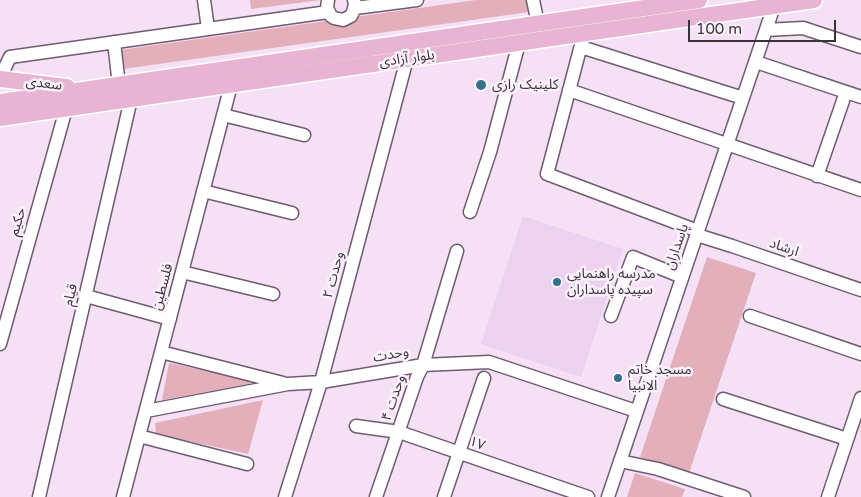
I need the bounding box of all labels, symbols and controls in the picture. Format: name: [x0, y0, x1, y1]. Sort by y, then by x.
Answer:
scale bar: [691, 10, 838, 42]
text: 100 m: [696, 20, 742, 38]
street label: بلوار آزادی: [378, 47, 436, 71]
street label: سعدی: [25, 74, 63, 94]
place label: کلینیک رازی: [492, 77, 558, 93]
marker: کلینیک رازی: [474, 78, 488, 92]
street label: حکیم: [6, 206, 30, 238]
street label: پاسداران: [661, 222, 693, 272]
street label: ارشاد: [767, 235, 801, 261]
street label: وحدت ۲: [320, 250, 348, 300]
street label: فلسطین: [149, 262, 177, 312]
place label: مدرسه راهنمایی سپیده پاسداران: [567, 266, 656, 298]
marker: مدرسه راهنمایی سپیده پاسداران: [551, 276, 563, 288]
street label: قیام: [60, 282, 82, 308]
street label: وحدت: [372, 344, 410, 366]
place label: مسجد خاتم الانبیا: [628, 362, 692, 394]
marker: مسجد خاتم الانبیا: [612, 372, 624, 384]
street label: وحدت ۴: [378, 373, 410, 423]
street label: ۱۷: [467, 433, 487, 455]

